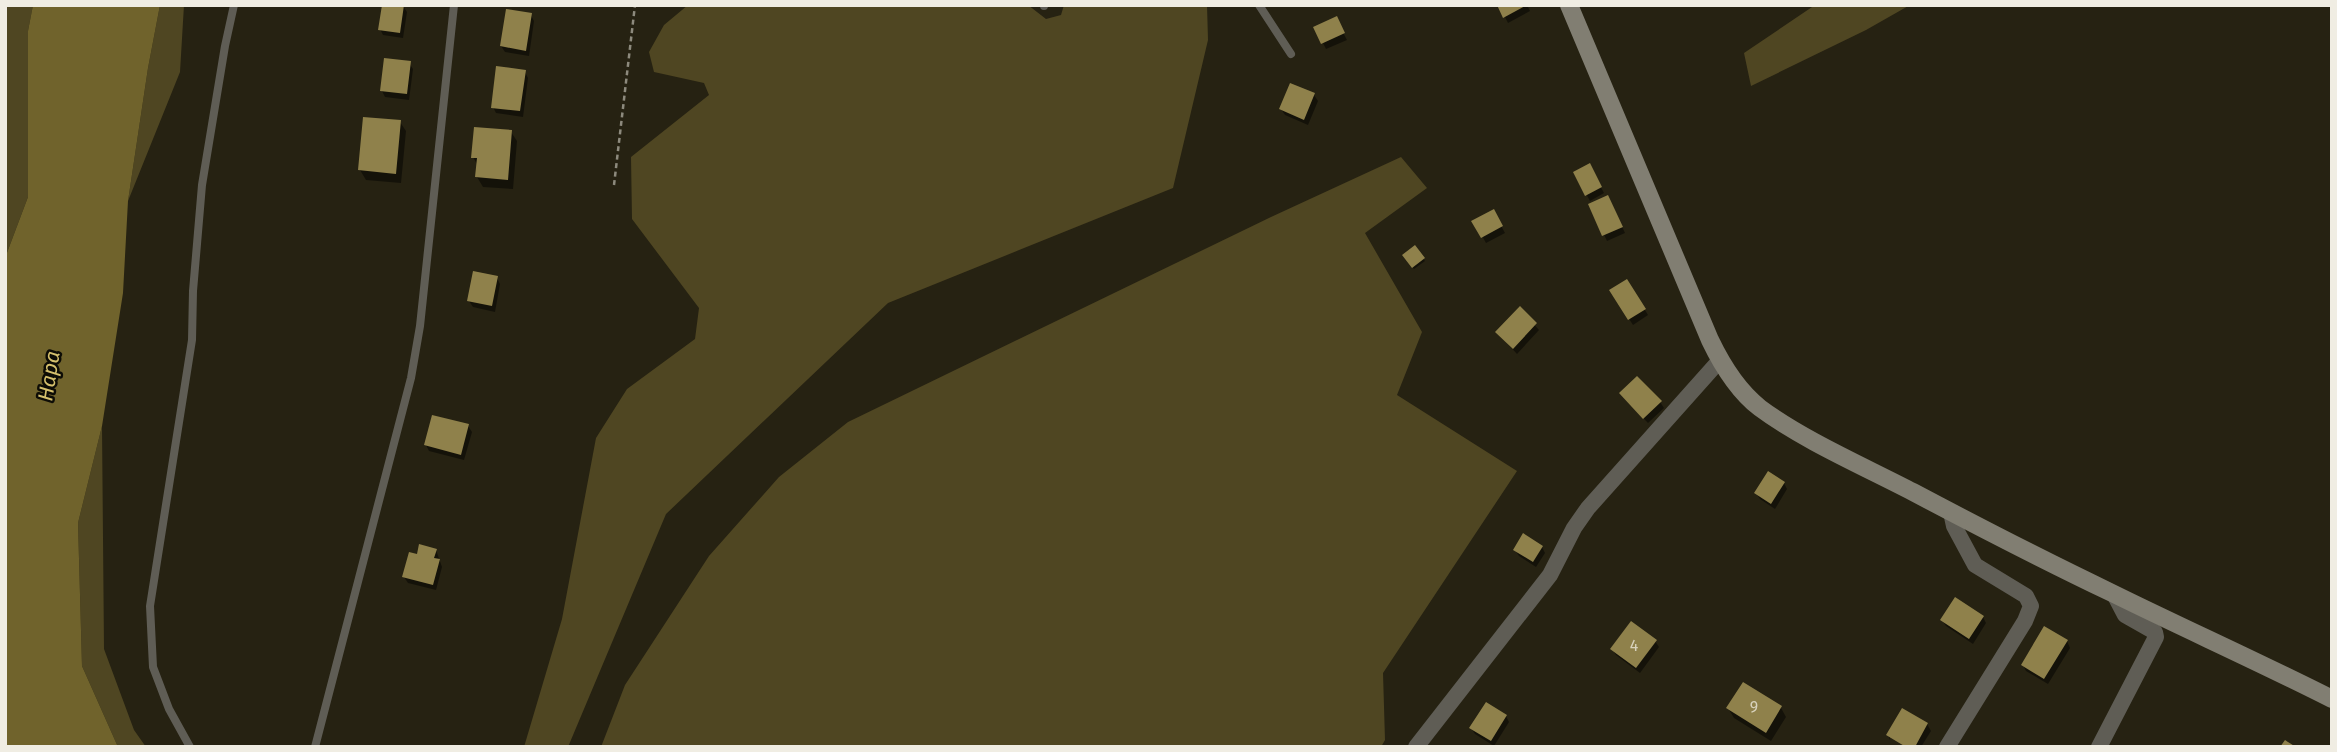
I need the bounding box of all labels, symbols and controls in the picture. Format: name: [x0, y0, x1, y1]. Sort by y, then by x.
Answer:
water label: Нара: [32, 349, 66, 403]
house number: 4: [1630, 636, 1639, 655]
house number: 9: [1750, 698, 1758, 717]

